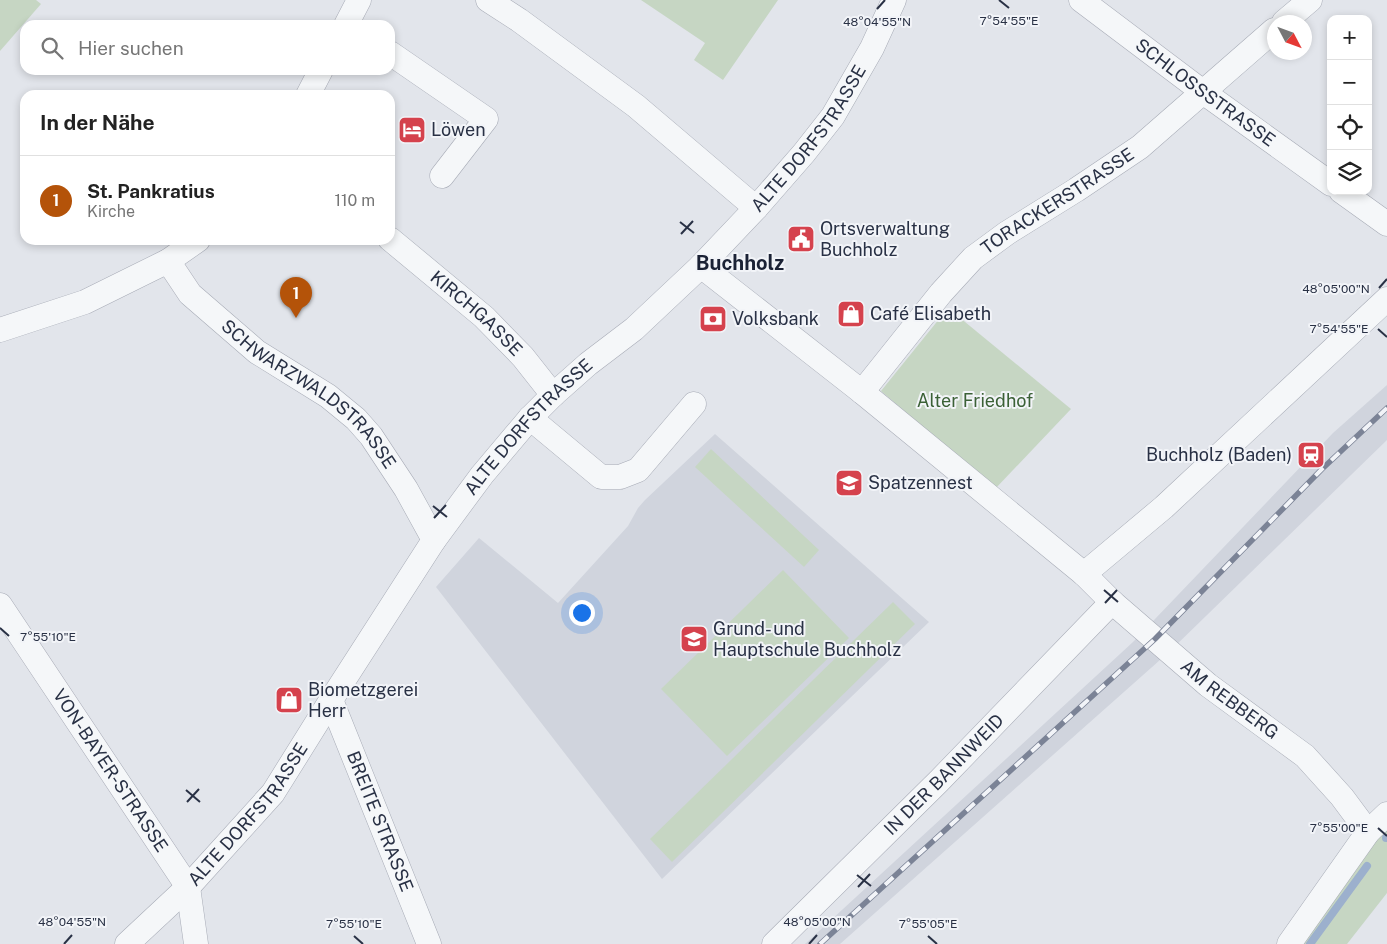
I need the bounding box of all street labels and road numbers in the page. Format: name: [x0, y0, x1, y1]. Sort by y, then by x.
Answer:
street label: SCHLOSSSTRASSE: [1132, 34, 1280, 150]
street label: ALTE DORFSTRASSE: [747, 61, 870, 216]
street label: TORACKERSTRASSE: [977, 143, 1138, 259]
street label: KIRCHGASSE: [426, 266, 527, 360]
street label: SCHWARZWALDSTRASSE: [217, 315, 400, 472]
street label: ALTE DORFSTRASSE: [460, 354, 597, 499]
street label: AM REBBERG: [1177, 655, 1283, 743]
street label: VON-BAYER-STRASSE: [49, 685, 173, 856]
street label: IN DER BANNWEID: [880, 710, 1008, 839]
street label: ALTE DORFSTRASSE: [183, 739, 312, 890]
street label: BREITE STRASSE: [343, 748, 418, 895]

